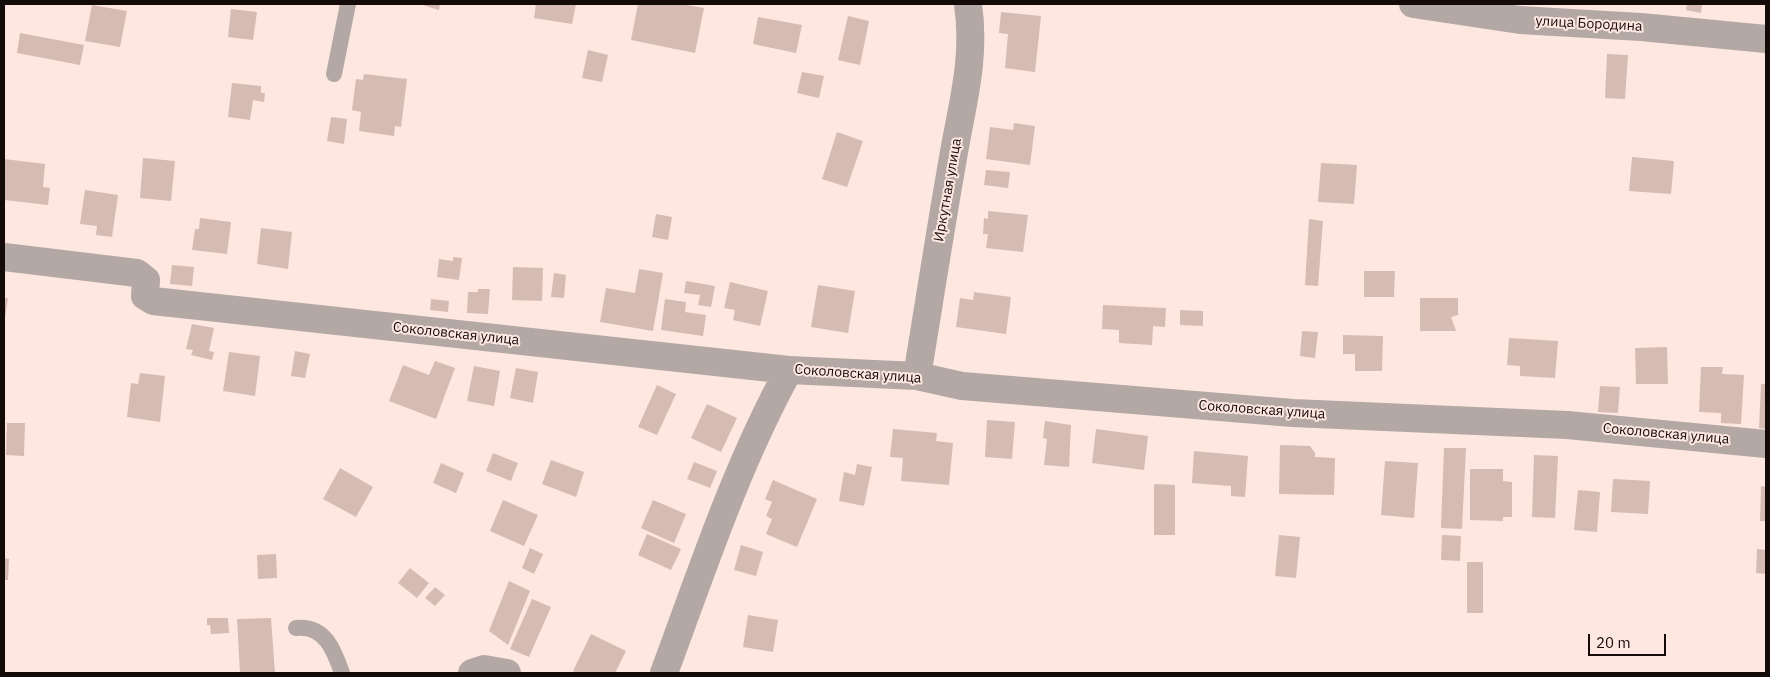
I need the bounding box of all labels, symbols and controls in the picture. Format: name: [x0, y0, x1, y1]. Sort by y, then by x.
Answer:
street label: улица Бородина: [1535, 13, 1643, 35]
street label: Иркутная улица: [931, 137, 965, 243]
street label: Соколовская улица: [392, 319, 520, 349]
street label: Соколовская улица: [794, 361, 922, 387]
street label: Соколовская улица: [1198, 397, 1326, 423]
street label: Соколовская улица: [1602, 420, 1730, 448]
scale bar: [1590, 624, 1668, 656]
text: 20 m: [1596, 633, 1631, 652]

